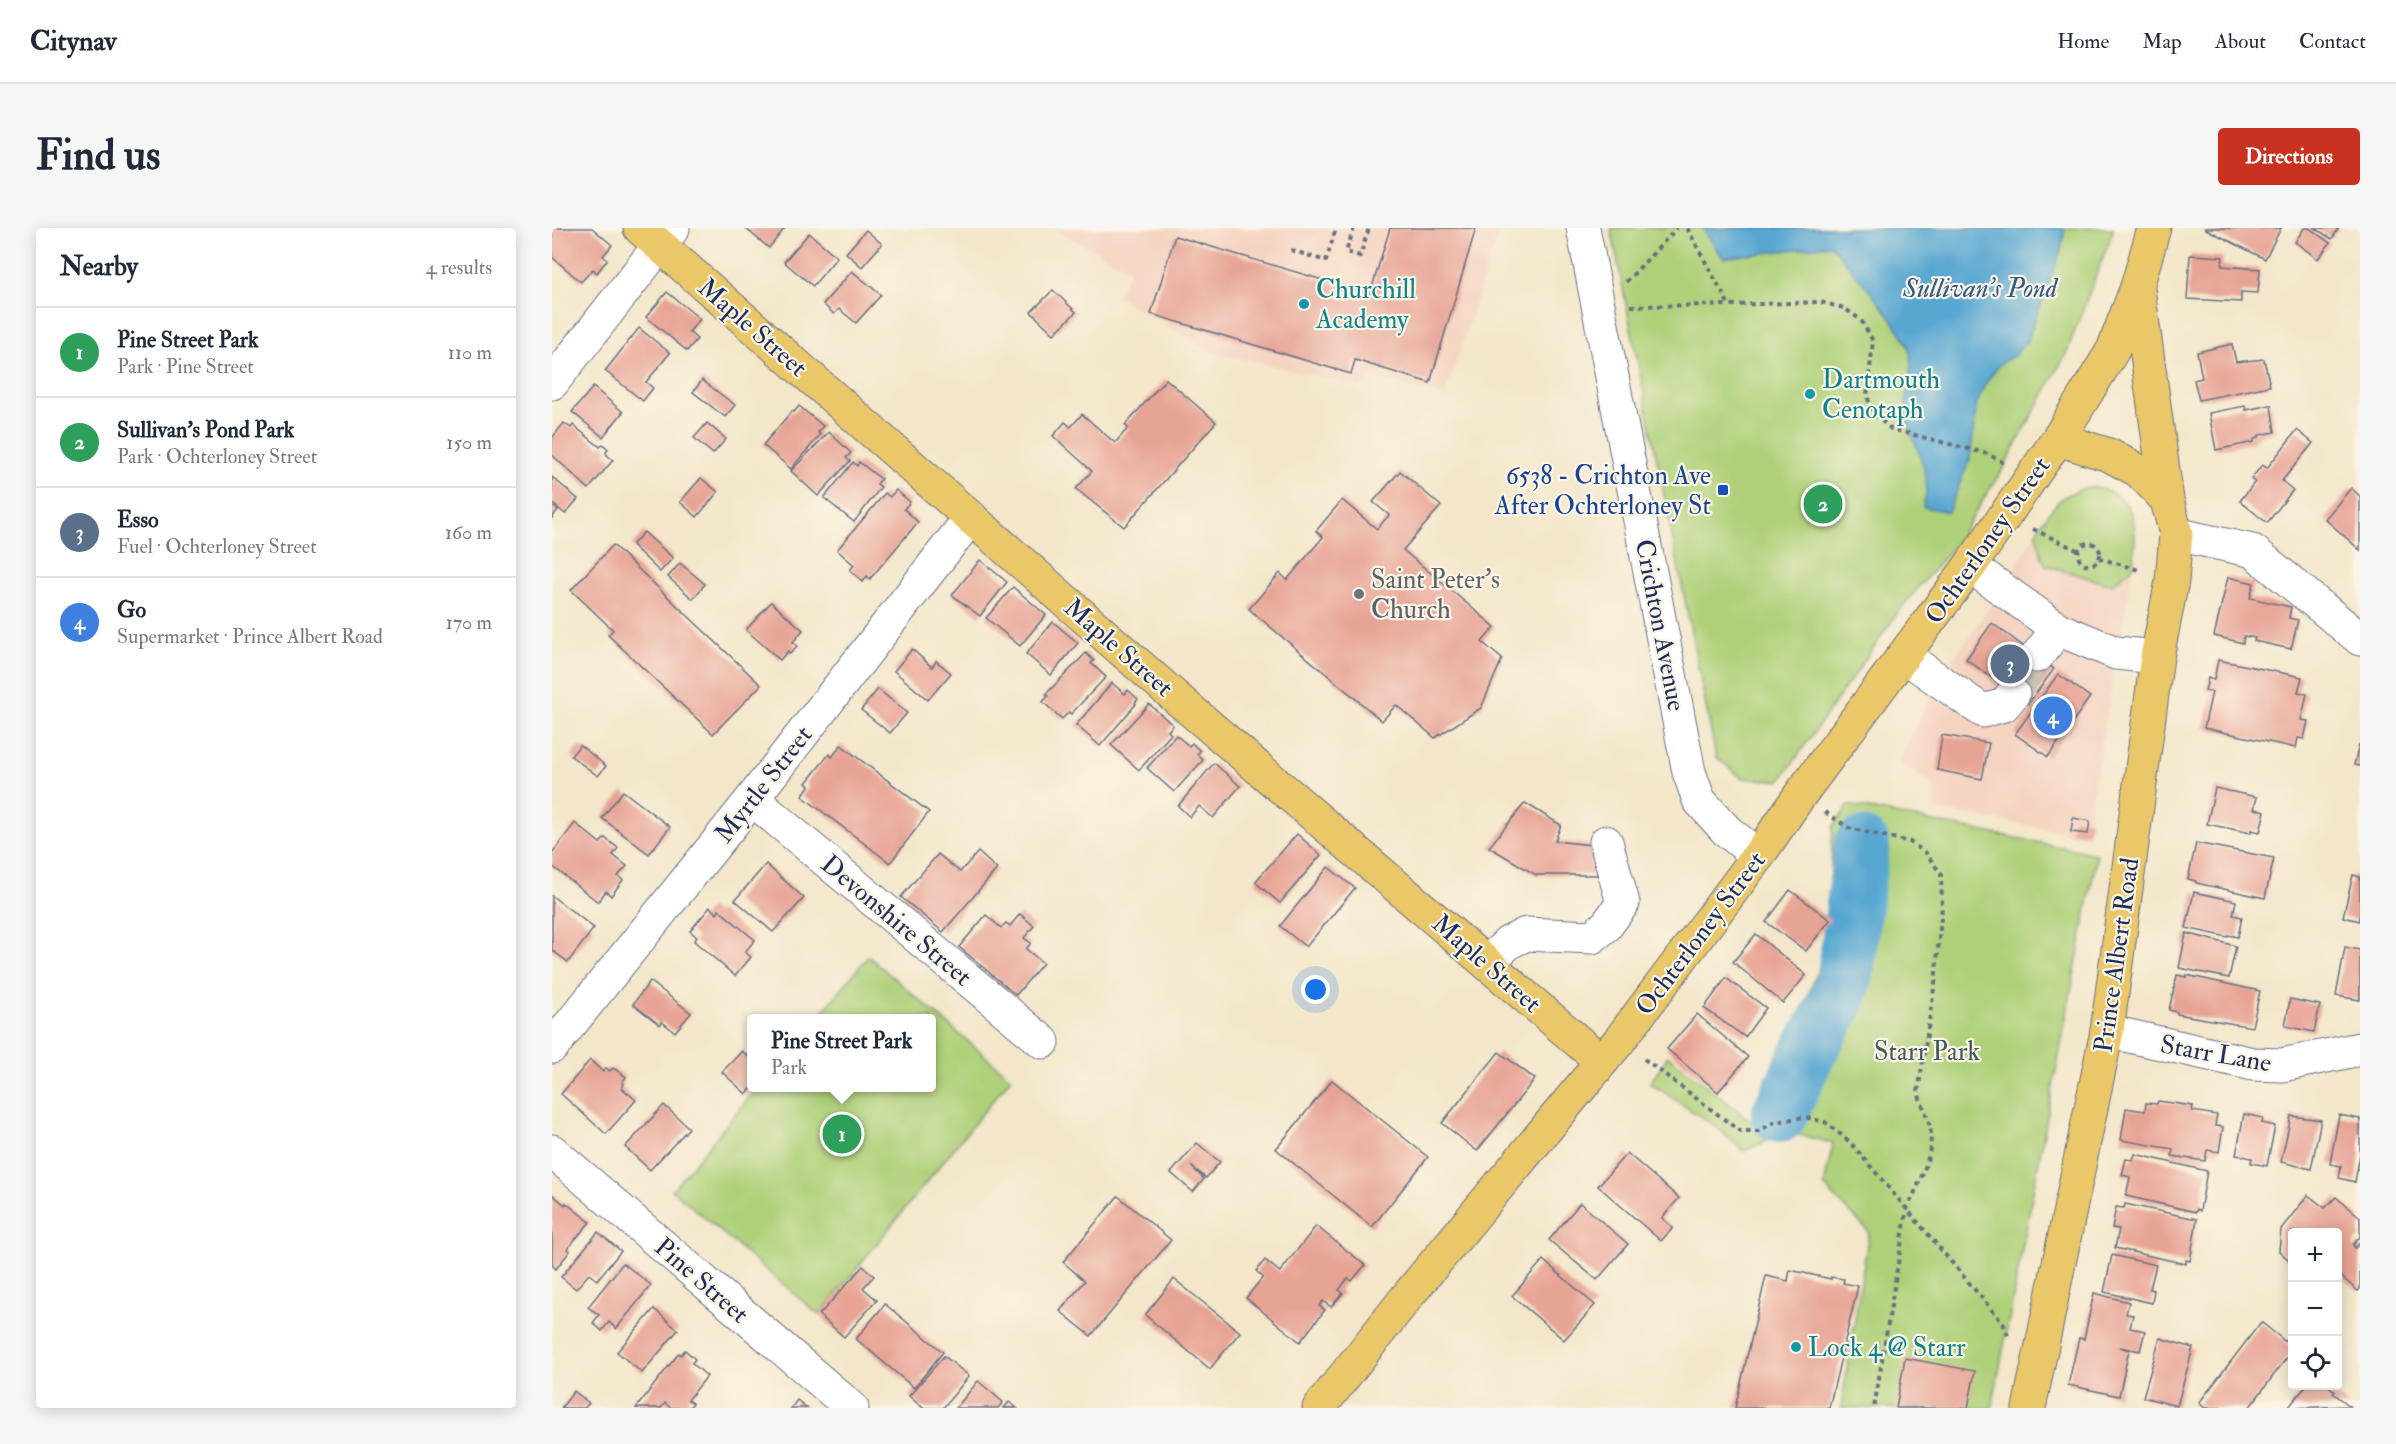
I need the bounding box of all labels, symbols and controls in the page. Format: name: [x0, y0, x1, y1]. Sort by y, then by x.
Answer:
text: Citynav: [30, 24, 117, 59]
text: Home: [2057, 28, 2109, 55]
text: Map: [2142, 28, 2182, 55]
text: About: [2215, 28, 2266, 55]
text: Contact: [2299, 28, 2366, 55]
button: Directions: [2218, 128, 2360, 185]
text: Find us: [36, 130, 160, 182]
text: Nearby: [60, 251, 138, 283]
text: 4 results: [426, 255, 492, 280]
street label: Maple Street: [691, 272, 813, 385]
water label: Sullivan's Pond: [1902, 272, 2059, 305]
place label: Churchill Academy: [1315, 274, 1416, 336]
marker: Churchill Academy: [1297, 297, 1311, 311]
text: Pine Street Park: [117, 326, 259, 354]
text: 1: [76, 340, 83, 365]
text: 110 m: [448, 340, 492, 365]
text: Park · Pine Street: [117, 354, 254, 379]
place label: Dartmouth Cenotaph: [1822, 364, 1940, 427]
marker: Dartmouth Cenotaph: [1803, 387, 1817, 401]
text: Sullivan's Pond Park: [117, 416, 294, 444]
text: 2: [74, 430, 85, 455]
text: 150 m: [446, 430, 492, 455]
text: Park · Ochterloney Street: [117, 444, 317, 469]
street label: Ochterloney Street: [1918, 451, 2057, 630]
place label: 6538 - Crichton Ave After Ochterloney St: [1493, 460, 1711, 522]
pin: 2: [1804, 482, 1842, 526]
marker: 6538 - Crichton Ave After Ochterloney St: [1716, 483, 1730, 497]
text: Esso: [117, 506, 159, 534]
text: 3: [76, 520, 83, 545]
text: 160 m: [445, 520, 492, 545]
text: Fuel · Ochterloney Street: [117, 534, 317, 559]
street label: Crichton Avenue: [1628, 537, 1692, 714]
place label: Saint Peter's Church: [1371, 564, 1500, 626]
marker: Saint Peter's Church: [1352, 587, 1366, 601]
street label: Maple Street: [1057, 592, 1179, 705]
text: Go: [117, 596, 146, 624]
text: 4: [74, 610, 85, 635]
text: 170 m: [446, 610, 492, 635]
text: Supermarket · Prince Albert Road: [117, 624, 383, 649]
pin: 3: [1990, 642, 2030, 686]
pin: 4: [2034, 694, 2072, 738]
street label: Myrtle Street: [708, 720, 819, 850]
street label: Ochterloney Street: [1629, 845, 1773, 1022]
street label: Devonshire Street: [814, 848, 978, 993]
street label: Prince Albert Road: [2087, 855, 2147, 1055]
street label: Maple Street: [1425, 908, 1547, 1021]
your location: [1301, 975, 1330, 1004]
popup: [747, 1014, 936, 1092]
text: Pine Street Park: [771, 1027, 912, 1055]
street label: Starr Lane: [2158, 1028, 2274, 1080]
park label: Starr Park: [1874, 1036, 1980, 1068]
text: Park: [771, 1055, 807, 1080]
pin: 1: [822, 1112, 862, 1156]
map controls: [2288, 1228, 2342, 1390]
button: +: [2288, 1228, 2342, 1282]
street label: Pine Street: [648, 1231, 755, 1330]
button: −: [2288, 1282, 2342, 1336]
place label: Lock 4 @ Starr: [1808, 1332, 1966, 1364]
button: locate: [2288, 1336, 2342, 1390]
marker: Lock 4 @ Starr: [1789, 1340, 1803, 1354]

